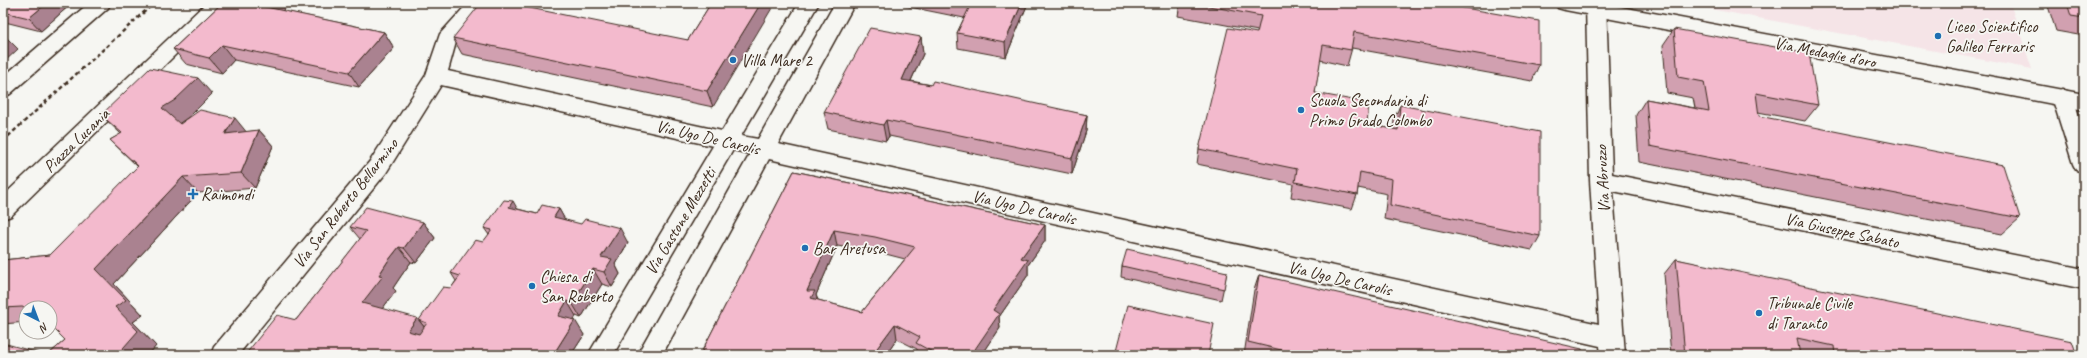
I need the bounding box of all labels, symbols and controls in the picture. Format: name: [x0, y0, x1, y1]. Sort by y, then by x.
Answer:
place label: Liceo Scientifico Galileo Ferraris: [1946, 16, 2038, 57]
marker: Liceo Scientifico Galileo Ferraris: [1933, 31, 1943, 41]
street label: Via Medaglie d'oro: [1772, 32, 1879, 73]
place label: Villa Mare 2: [741, 50, 813, 71]
marker: Villa Mare 2: [728, 55, 738, 65]
place label: Scuola Secondaria di Primo Grado Colombo: [1309, 90, 1432, 131]
street label: Piazza Lucania: [39, 103, 115, 177]
marker: Scuola Secondaria di Primo Grado Colombo: [1296, 105, 1306, 115]
street label: Via Ugo De Carolis: [654, 115, 764, 160]
street label: Via San Roberto Bellarmino: [288, 133, 403, 272]
street label: Via Abruzzo: [1590, 144, 1615, 213]
street label: Via Gastone Mezzetti: [640, 162, 722, 279]
place label: Raimondi: [201, 184, 255, 205]
street label: Via Ugo De Carolis: [970, 185, 1080, 230]
marker: Raimondi: [188, 189, 198, 199]
street label: Via Giuseppe Sabato: [1783, 208, 1902, 253]
place label: Bar Aretusa: [813, 238, 886, 259]
marker: Bar Aretusa: [800, 243, 810, 253]
street label: Via Ugo De Carolis: [1286, 256, 1396, 301]
place label: Chiesa di San Roberto: [540, 266, 613, 307]
marker: Chiesa di San Roberto: [527, 281, 537, 291]
place label: Tribunale Civile di Taranto: [1767, 293, 1854, 334]
north arrow: [18, 300, 58, 340]
marker: Tribunale Civile di Taranto: [1754, 308, 1764, 318]
text: N: [36, 320, 52, 336]

